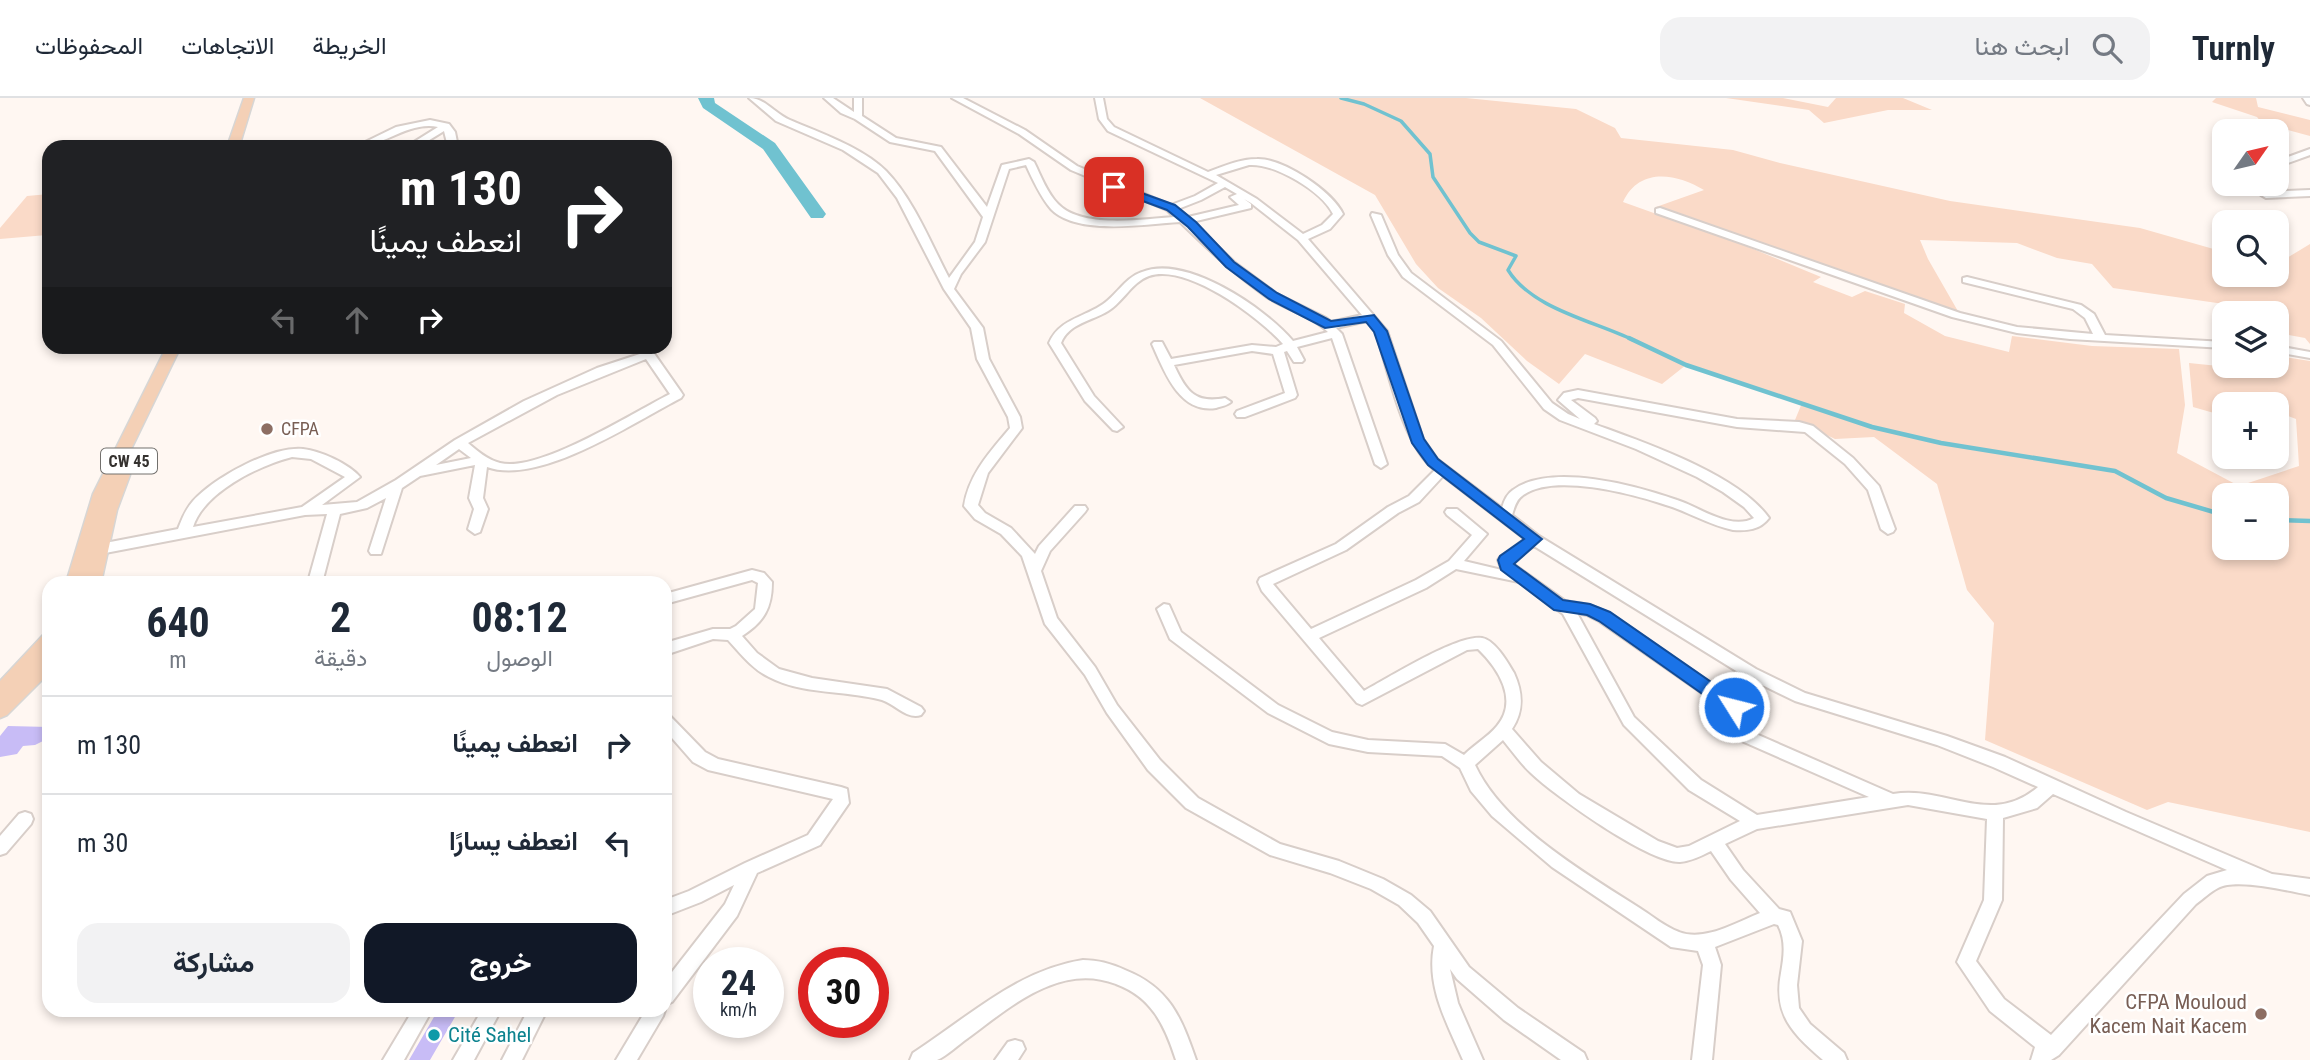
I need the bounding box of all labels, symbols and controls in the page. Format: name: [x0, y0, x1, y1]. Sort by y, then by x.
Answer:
search box: [1660, 17, 2150, 80]
icon: search: [2088, 29, 2126, 67]
text: Turnly: [2192, 29, 2275, 68]
text: ابحث هنا: [1975, 31, 2070, 61]
text: المحفوظات: [35, 32, 143, 60]
text: الاتجاهات: [181, 32, 274, 60]
text: الخريطة: [312, 32, 387, 60]
north arrow: [2212, 119, 2289, 196]
map controls: [2212, 119, 2289, 560]
pin: [1084, 157, 1144, 217]
text: 130 m: [400, 160, 522, 217]
icon: right: [546, 168, 637, 259]
icon: arrive: [1095, 168, 1133, 206]
button: search: [2212, 210, 2289, 287]
text: انعطف يمينًا: [369, 222, 522, 260]
icon: left: [265, 301, 303, 339]
icon: ahead: [338, 301, 376, 339]
icon: right: [411, 301, 449, 339]
button: layers: [2212, 301, 2289, 378]
button: +: [2212, 392, 2289, 469]
place label: CFPA: [281, 418, 320, 439]
marker: CFPA: [259, 421, 275, 437]
road number: CW 45: [101, 448, 157, 474]
button: −: [2212, 483, 2289, 560]
text: 2: [330, 593, 351, 642]
text: 08:12: [471, 593, 568, 642]
text: 640: [146, 598, 210, 647]
text: دقيقة: [314, 645, 367, 672]
text: الوصول: [486, 645, 553, 672]
text: m: [169, 647, 187, 674]
position arrow: [1697, 670, 1771, 744]
icon: right: [599, 726, 637, 764]
text: انعطف يمينًا: [452, 728, 578, 758]
text: 130 m: [77, 730, 141, 760]
icon: left: [599, 824, 637, 862]
text: انعطف يسارًا: [449, 826, 578, 856]
text: 30 m: [77, 828, 128, 858]
button: مشاركة: [77, 923, 350, 1003]
button: خروج: [364, 923, 637, 1003]
speed limit sign: 30: [798, 947, 889, 1038]
text: 24: [721, 963, 756, 1004]
place label: CFPA Mouloud Kacem Nait Kacem: [2090, 990, 2247, 1038]
text: km/h: [720, 999, 757, 1020]
marker: CFPA Mouloud Kacem Nait Kacem: [2253, 1006, 2269, 1022]
place label: Cité Sahel: [448, 1023, 531, 1047]
marker: Cité Sahel: [426, 1027, 442, 1043]

